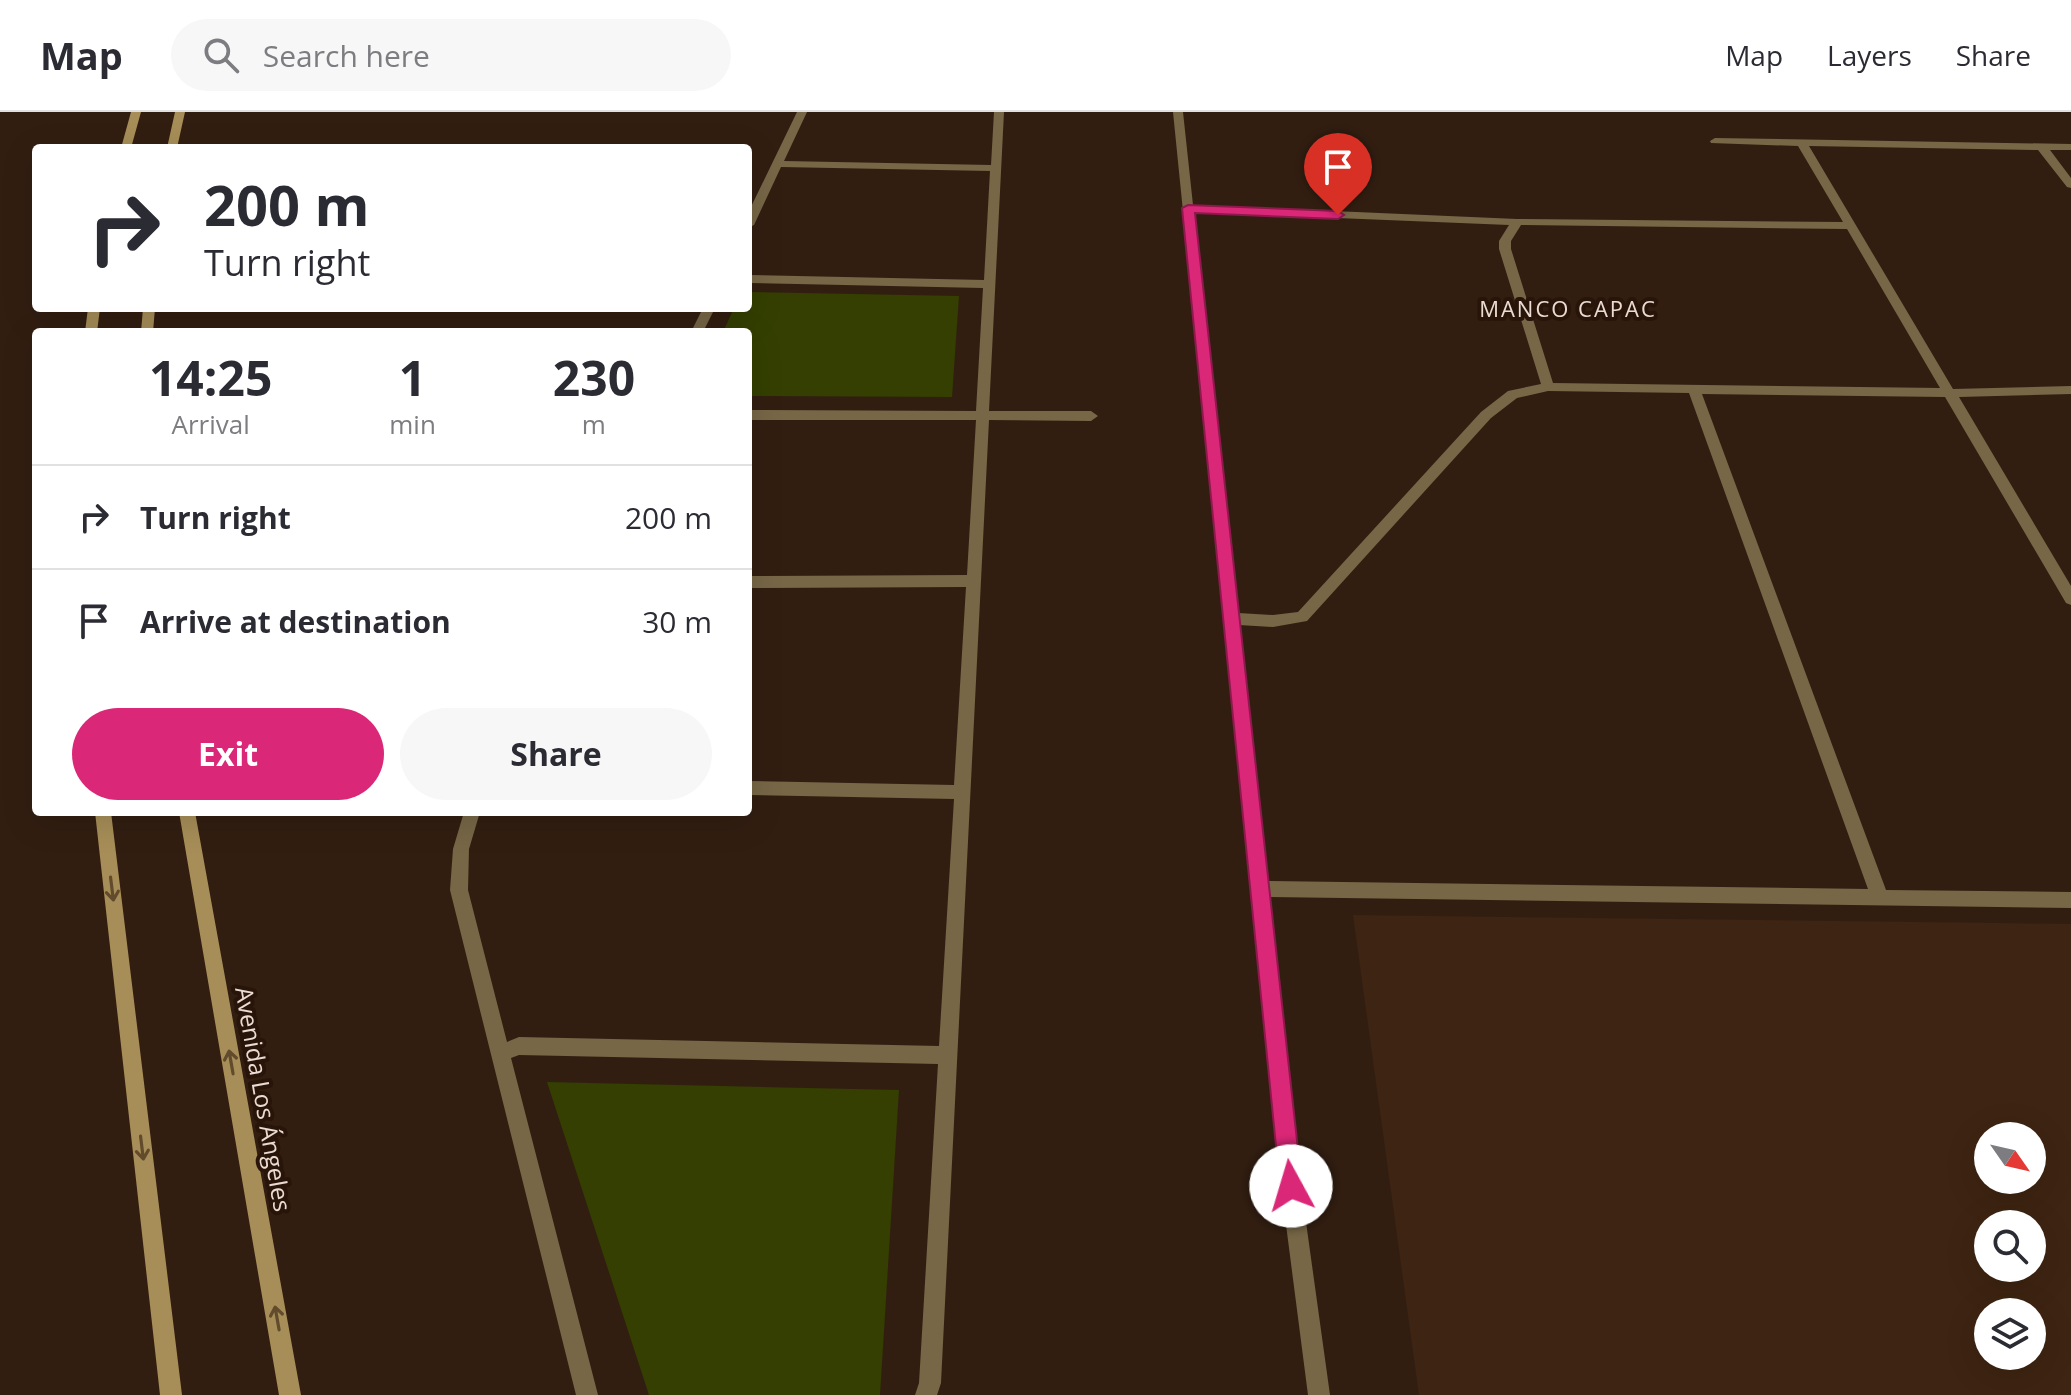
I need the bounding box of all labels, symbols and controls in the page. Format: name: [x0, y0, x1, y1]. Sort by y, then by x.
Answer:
search box: [171, 19, 731, 91]
text: Map: [40, 29, 123, 81]
icon: search: [199, 33, 243, 77]
text: Search here: [263, 35, 430, 76]
text: Map: [1725, 36, 1783, 74]
text: Layers: [1827, 36, 1912, 74]
text: Share: [1956, 36, 2031, 74]
pin: [1304, 133, 1372, 215]
icon: arrive: [1316, 145, 1360, 189]
text: 200 m: [204, 166, 370, 242]
icon: right: [72, 176, 176, 280]
text: Turn right: [204, 238, 370, 287]
district label: MANCO CAPAC: [1479, 293, 1657, 323]
text: 14:25: [149, 345, 272, 410]
text: 1: [399, 345, 426, 410]
text: 230: [553, 345, 635, 410]
text: Arrival: [171, 406, 250, 442]
text: min: [389, 406, 436, 442]
text: m: [582, 406, 606, 442]
icon: right: [72, 495, 116, 539]
text: Turn right: [140, 497, 291, 538]
text: 200 m: [625, 497, 712, 538]
icon: arrive: [72, 599, 116, 643]
text: Arrive at destination: [140, 601, 451, 642]
text: 30 m: [642, 601, 712, 642]
button: Exit: [72, 708, 384, 800]
button: Share: [400, 708, 712, 800]
one-way arrow: [105, 876, 120, 902]
street label: Avenida Los Ángeles: [228, 984, 300, 1214]
one-way arrow: [223, 1050, 238, 1075]
north arrow: [1974, 1122, 2046, 1194]
map controls: [1974, 1122, 2046, 1370]
one-way arrow: [135, 1134, 150, 1161]
position arrow: [1249, 1144, 1333, 1228]
button: search: [1974, 1210, 2046, 1282]
button: layers: [1974, 1298, 2046, 1370]
one-way arrow: [268, 1306, 283, 1331]

